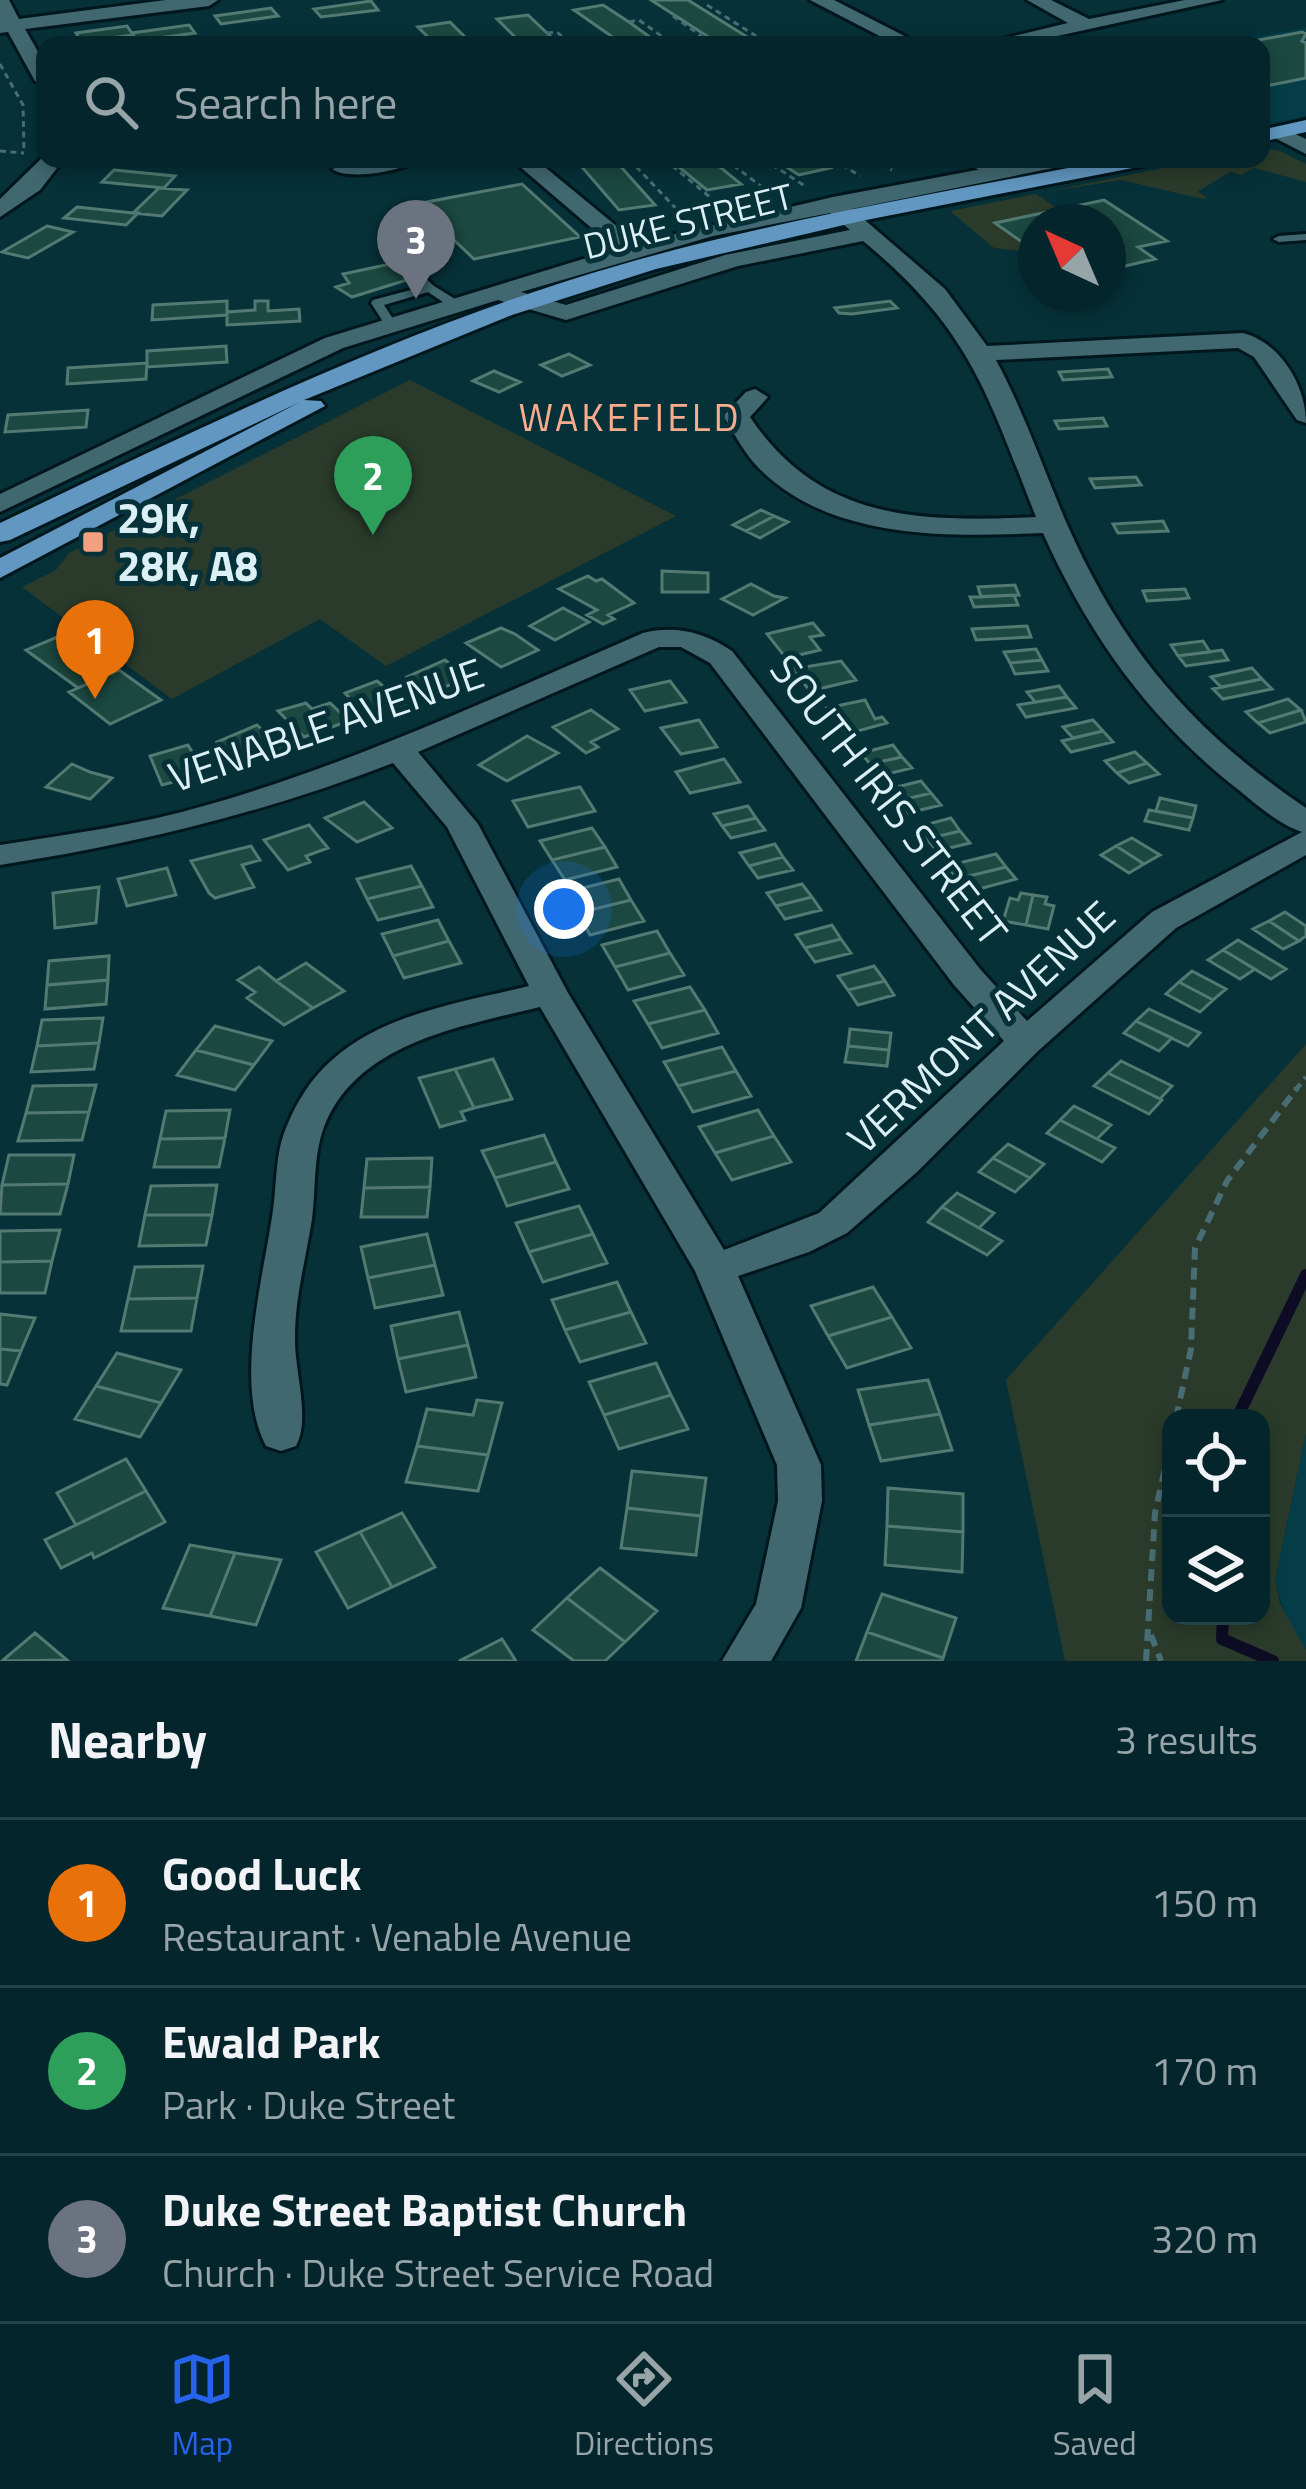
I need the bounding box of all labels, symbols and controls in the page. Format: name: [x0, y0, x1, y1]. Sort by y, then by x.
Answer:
search box: [36, 36, 1270, 168]
text: Search here: [174, 68, 397, 136]
icon: search: [78, 69, 144, 135]
street label: DUKE STREET: [577, 168, 798, 273]
pin: 3: [377, 200, 455, 299]
north arrow: [1018, 204, 1126, 312]
district label: WAKEFIELD: [518, 387, 742, 446]
pin: 2: [334, 436, 412, 535]
place label: 29K, 28K, A8: [117, 485, 258, 597]
marker: 29K, 28K, A8: [80, 529, 106, 555]
pin: 1: [56, 600, 134, 699]
street label: VENABLE AVENUE: [159, 640, 492, 808]
street label: SOUTH IRIS STREET: [755, 640, 1024, 959]
your location: [534, 879, 594, 939]
street label: VERMONT AVENUE: [832, 885, 1129, 1168]
map controls: [1162, 1409, 1270, 1625]
button: locate: [1162, 1409, 1270, 1517]
button: layers: [1162, 1517, 1270, 1625]
text: Nearby: [48, 1700, 207, 1778]
text: 3 results: [1115, 1710, 1258, 1769]
text: Good Luck: [162, 1839, 361, 1907]
text: 1: [76, 1873, 98, 1932]
text: 150 m: [1151, 1873, 1258, 1932]
text: Restaurant · Venable Avenue: [162, 1907, 632, 1966]
text: Ewald Park: [162, 2007, 380, 2075]
text: 2: [76, 2041, 98, 2100]
text: 170 m: [1151, 2041, 1258, 2100]
text: Park · Duke Street: [162, 2075, 455, 2134]
text: Duke Street Baptist Church: [162, 2175, 687, 2243]
text: 3: [76, 2209, 98, 2268]
text: 320 m: [1151, 2209, 1258, 2268]
text: Church · Duke Street Service Road: [162, 2243, 714, 2302]
tab: Map: [169, 2346, 235, 2468]
tab: Directions: [574, 2346, 714, 2468]
tab: Saved: [1053, 2346, 1137, 2468]

